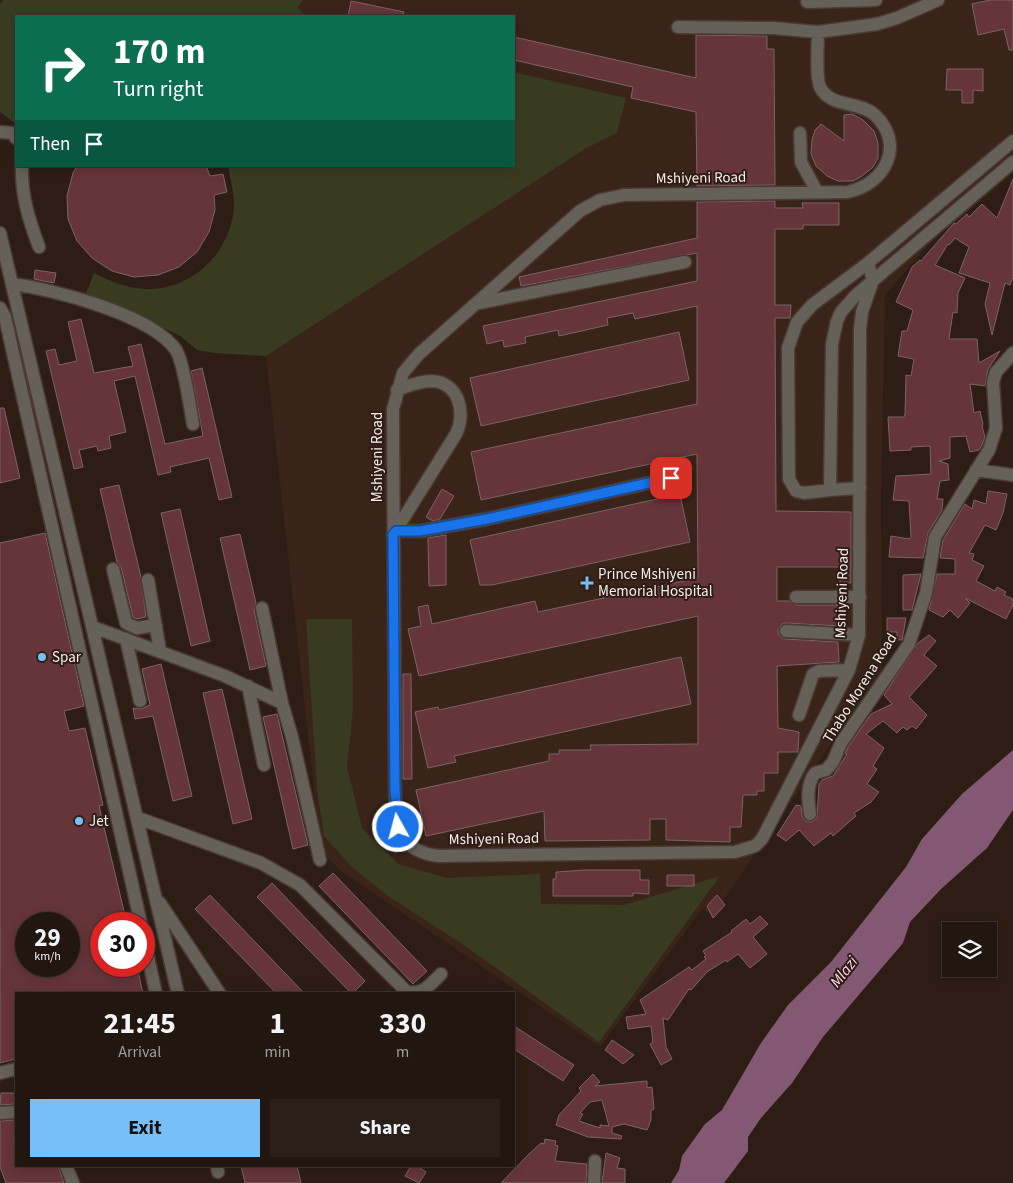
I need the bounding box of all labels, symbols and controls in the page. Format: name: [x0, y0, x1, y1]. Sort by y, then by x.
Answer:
text: 170 m: [113, 27, 205, 77]
icon: right: [30, 35, 95, 100]
text: Turn right: [113, 73, 203, 105]
icon: arrive: [80, 130, 108, 158]
text: Then: [30, 131, 70, 158]
street label: Mshiyeni Road: [656, 167, 746, 189]
street label: Mshiyeni Road: [367, 412, 388, 502]
pin: [650, 457, 692, 499]
icon: arrive: [657, 464, 685, 492]
street label: Mshiyeni Road: [830, 547, 854, 639]
place label: Prince Mshiyeni Memorial Hospital: [598, 564, 713, 602]
marker: Prince Mshiyeni Memorial Hospital: [580, 576, 594, 590]
street label: Thabo Morena Road: [818, 629, 902, 747]
place label: Spar: [52, 647, 82, 668]
marker: Spar: [36, 651, 48, 663]
position arrow: [371, 800, 423, 852]
place label: Jet: [89, 811, 109, 832]
marker: Jet: [73, 815, 85, 827]
street label: Mshiyeni Road: [449, 828, 539, 850]
speed limit sign: 30: [90, 912, 155, 977]
text: 29: [34, 920, 61, 956]
map controls: [942, 922, 997, 977]
button: layers: [942, 922, 997, 977]
text: km/h: [34, 948, 61, 965]
water label: Mlazi: [825, 952, 863, 992]
text: 21:45: [104, 1002, 176, 1045]
text: 1: [269, 1002, 285, 1045]
text: 330: [379, 1002, 426, 1045]
text: Arrival: [118, 1041, 161, 1063]
text: min: [264, 1041, 290, 1063]
text: m: [396, 1041, 409, 1063]
button: Exit: [30, 1099, 260, 1157]
button: Share: [270, 1099, 500, 1157]

